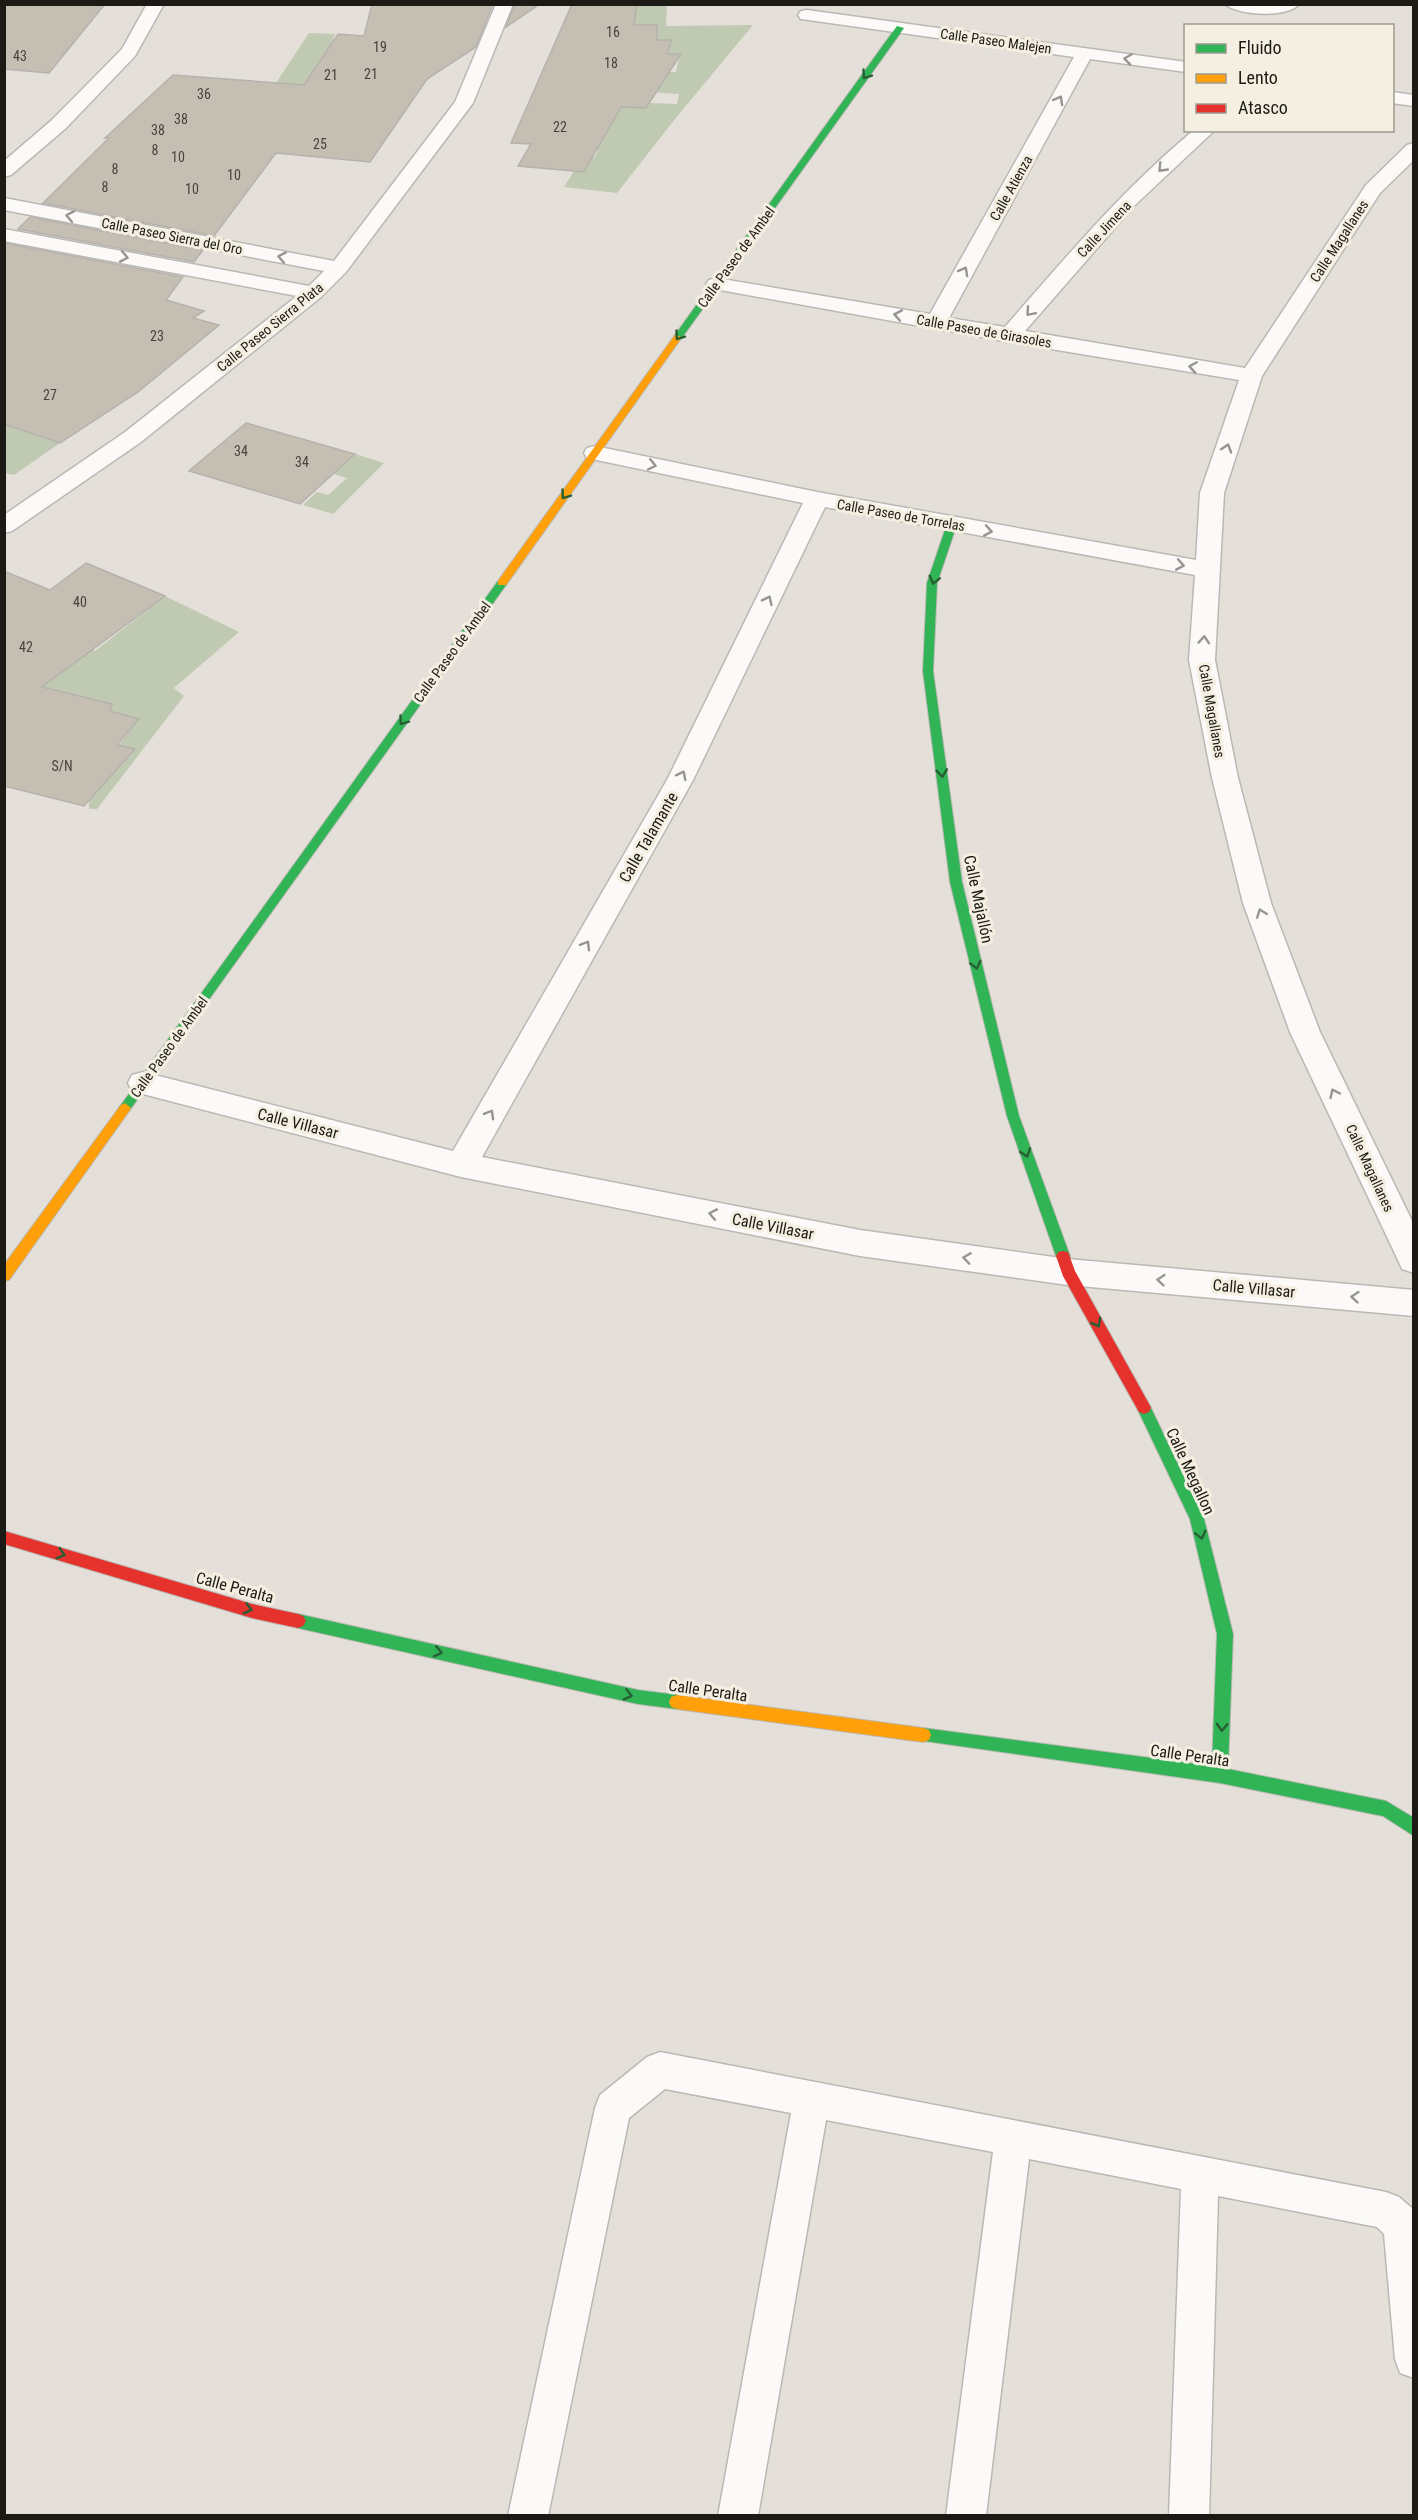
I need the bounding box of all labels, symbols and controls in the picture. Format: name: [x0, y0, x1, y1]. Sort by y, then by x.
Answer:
house number: 16: [606, 24, 620, 40]
legend: [1184, 24, 1394, 132]
street label: Calle Paseo Malejen: [939, 25, 1053, 57]
text: Fluido: [1238, 37, 1282, 58]
house number: 19: [373, 39, 387, 55]
house number: 43: [13, 48, 27, 64]
one-way arrow: [1123, 53, 1132, 66]
house number: 18: [604, 55, 618, 71]
house number: 21: [364, 66, 378, 82]
house number: 21: [324, 67, 338, 83]
text: Lento: [1238, 67, 1278, 88]
one-way arrow: [862, 69, 873, 80]
house number: 36: [197, 86, 211, 102]
one-way arrow: [1052, 96, 1063, 107]
text: Atasco: [1238, 97, 1288, 118]
house number: 38: [174, 111, 188, 127]
house number: 22: [553, 119, 567, 135]
house number: 38: [151, 122, 165, 138]
house number: 25: [313, 136, 327, 152]
house number: 8: [152, 142, 159, 158]
house number: 10: [171, 149, 185, 165]
street label: Calle Atienza: [986, 152, 1036, 224]
one-way arrow: [1158, 160, 1169, 171]
house number: 8: [112, 161, 119, 177]
house number: 10: [227, 167, 241, 183]
house number: 8: [102, 179, 109, 195]
house number: 10: [185, 181, 199, 197]
street label: Calle Jimena: [1074, 197, 1134, 261]
street label: Calle Magallanes: [1307, 197, 1371, 285]
street label: Calle Paseo de Ambel: [694, 204, 778, 310]
one-way arrow: [65, 210, 75, 223]
street label: Calle Paseo Sierra del Oro: [100, 214, 244, 258]
one-way arrow: [119, 250, 129, 263]
one-way arrow: [277, 251, 287, 264]
one-way arrow: [957, 267, 968, 277]
street label: Calle Paseo Sierra Plata: [214, 279, 326, 375]
one-way arrow: [1026, 305, 1037, 316]
one-way arrow: [893, 310, 902, 322]
street label: Calle Paseo de Girasoles: [915, 311, 1053, 351]
house number: 23: [150, 328, 164, 344]
one-way arrow: [675, 330, 686, 341]
one-way arrow: [1189, 361, 1198, 373]
house number: 27: [43, 387, 57, 403]
house number: 34: [234, 443, 248, 459]
one-way arrow: [1220, 443, 1232, 454]
house number: 34: [295, 454, 309, 470]
one-way arrow: [647, 458, 657, 471]
one-way arrow: [561, 488, 572, 499]
street label: Calle Paseo de Torrelas: [836, 496, 966, 534]
one-way arrow: [983, 524, 993, 536]
one-way arrow: [1175, 558, 1185, 571]
one-way arrow: [929, 574, 942, 584]
house number: 40: [73, 594, 87, 610]
one-way arrow: [761, 595, 773, 606]
street label: Calle Paseo de Ambel: [410, 599, 494, 705]
one-way arrow: [1197, 636, 1210, 645]
house number: 42: [19, 639, 33, 655]
street label: Calle Magallanes: [1196, 663, 1228, 759]
one-way arrow: [399, 715, 410, 726]
house number: S/N: [51, 758, 73, 774]
one-way arrow: [935, 769, 947, 778]
one-way arrow: [675, 770, 687, 781]
street label: Calle Talamante: [615, 789, 682, 886]
street label: Calle Majallón: [960, 853, 997, 945]
one-way arrow: [1255, 908, 1268, 918]
one-way arrow: [579, 940, 591, 951]
one-way arrow: [969, 960, 982, 970]
street label: Calle Paseo de Ambel: [127, 994, 211, 1100]
one-way arrow: [1330, 1088, 1342, 1099]
street label: Calle Villasar: [255, 1104, 340, 1143]
one-way arrow: [483, 1110, 494, 1120]
street label: Calle Magallanes: [1343, 1122, 1397, 1214]
one-way arrow: [1019, 1147, 1032, 1158]
one-way arrow: [708, 1208, 718, 1221]
street label: Calle Villasar: [730, 1209, 815, 1244]
one-way arrow: [963, 1252, 972, 1265]
one-way arrow: [1156, 1274, 1166, 1287]
street label: Calle Villasar: [1212, 1275, 1296, 1302]
one-way arrow: [1351, 1291, 1360, 1304]
one-way arrow: [1090, 1317, 1101, 1327]
street label: Calle Megallon: [1162, 1425, 1219, 1518]
one-way arrow: [1193, 1530, 1206, 1540]
one-way arrow: [55, 1547, 66, 1559]
street label: Calle Peralta: [194, 1568, 276, 1607]
one-way arrow: [242, 1602, 252, 1614]
one-way arrow: [432, 1645, 442, 1658]
street label: Calle Peralta: [667, 1676, 749, 1705]
one-way arrow: [623, 1687, 633, 1700]
one-way arrow: [1215, 1723, 1228, 1732]
street label: Calle Peralta: [1149, 1741, 1231, 1770]

